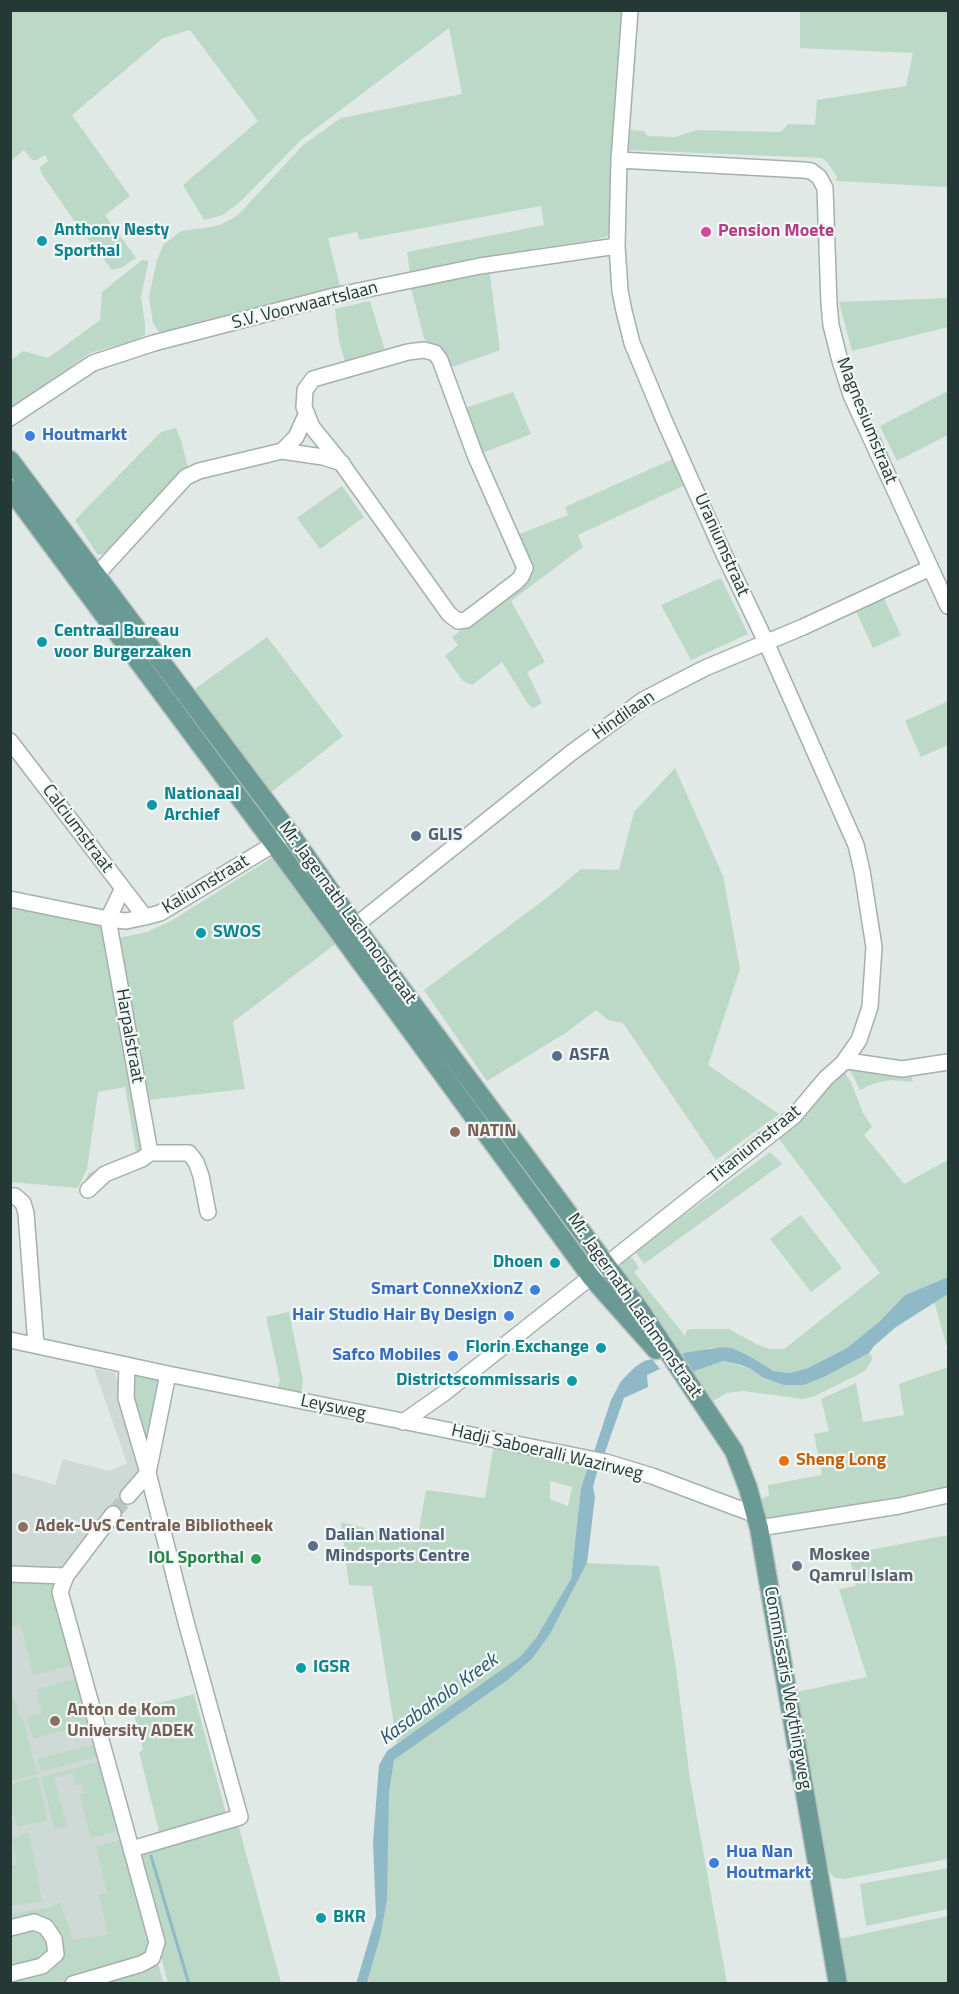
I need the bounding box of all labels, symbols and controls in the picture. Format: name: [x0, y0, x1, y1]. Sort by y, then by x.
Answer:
place label: Anthony Nesty Sporthal: [54, 220, 169, 262]
place label: Pension Moete: [718, 221, 834, 243]
marker: Pension Moete: [699, 225, 713, 239]
marker: Anthony Nesty Sporthal: [35, 234, 49, 248]
street label: S.V. Voorwaartslaan: [230, 277, 380, 335]
street label: Magnesiumstraat: [831, 355, 901, 487]
place label: Houtmarkt: [42, 425, 127, 447]
marker: Houtmarkt: [23, 429, 37, 443]
street label: Uraniumstraat: [689, 490, 753, 600]
place label: Centraal Bureau voor Burgerzaken: [54, 621, 191, 664]
marker: Centraal Bureau voor Burgerzaken: [35, 635, 49, 649]
street label: Hindilaan: [589, 687, 659, 745]
street label: Calciumstraat: [37, 781, 117, 877]
place label: Nationaal Archief: [164, 784, 240, 826]
marker: Nationaal Archief: [145, 798, 159, 812]
street label: Mr. Jagernath Lachmonstraat: [274, 818, 420, 1008]
place label: GLIS: [428, 825, 462, 847]
marker: GLIS: [409, 829, 423, 843]
street label: Kaliumstraat: [159, 851, 253, 919]
place label: SWOS: [213, 922, 261, 944]
marker: SWOS: [194, 926, 208, 940]
street label: Harpalstraat: [110, 987, 148, 1085]
place label: ASFA: [569, 1045, 610, 1067]
marker: ASFA: [550, 1049, 564, 1063]
street label: Titaniumstraat: [705, 1101, 805, 1189]
place label: NATIN: [467, 1121, 517, 1143]
marker: NATIN: [448, 1125, 462, 1139]
street label: Mr. Jagernath Lachmonstraat: [562, 1210, 706, 1402]
place label: Dhoen: [493, 1252, 543, 1274]
marker: Dhoen: [548, 1256, 562, 1270]
place label: Smart ConneXxionZ: [371, 1279, 523, 1301]
marker: Smart ConneXxionZ: [528, 1283, 542, 1297]
place label: Hair Studio Hair By Design: [292, 1305, 497, 1327]
marker: Hair Studio Hair By Design: [502, 1309, 516, 1323]
place label: Florin Exchange: [466, 1337, 589, 1359]
marker: Florin Exchange: [594, 1341, 608, 1355]
place label: Safco Mobiles: [332, 1345, 441, 1367]
marker: Safco Mobiles: [446, 1349, 460, 1363]
place label: Districtscommissaris: [396, 1370, 560, 1392]
marker: Districtscommissaris: [565, 1374, 579, 1388]
street label: Leysweg: [298, 1391, 368, 1425]
street label: Hadji Saboeralli Wazirweg: [449, 1420, 645, 1486]
place label: Sheng Long: [796, 1450, 886, 1472]
marker: Sheng Long: [777, 1454, 791, 1468]
place label: Adek-UvS Centrale Bibliotheek: [35, 1516, 273, 1538]
marker: Adek-UvS Centrale Bibliotheek: [16, 1520, 30, 1534]
place label: Dalian National Mindsports Centre: [325, 1525, 470, 1568]
marker: Dalian National Mindsports Centre: [306, 1539, 320, 1553]
place label: Moskee Qamrul Islam: [809, 1545, 913, 1588]
place label: IOL Sporthal: [148, 1548, 244, 1570]
marker: IOL Sporthal: [249, 1552, 263, 1566]
marker: Moskee Qamrul Islam: [790, 1559, 804, 1573]
street label: Commissaris Weythingweg: [759, 1585, 815, 1791]
water label: Kasabaholo Kreek: [375, 1649, 503, 1751]
place label: IGSR: [313, 1657, 350, 1679]
marker: IGSR: [294, 1661, 308, 1675]
place label: Anton de Kom University ADEK: [67, 1700, 194, 1742]
marker: Anton de Kom University ADEK: [48, 1714, 62, 1728]
place label: Hua Nan Houtmarkt: [726, 1842, 811, 1884]
marker: Hua Nan Houtmarkt: [707, 1856, 721, 1870]
place label: BKR: [333, 1907, 366, 1929]
marker: BKR: [314, 1911, 328, 1925]

